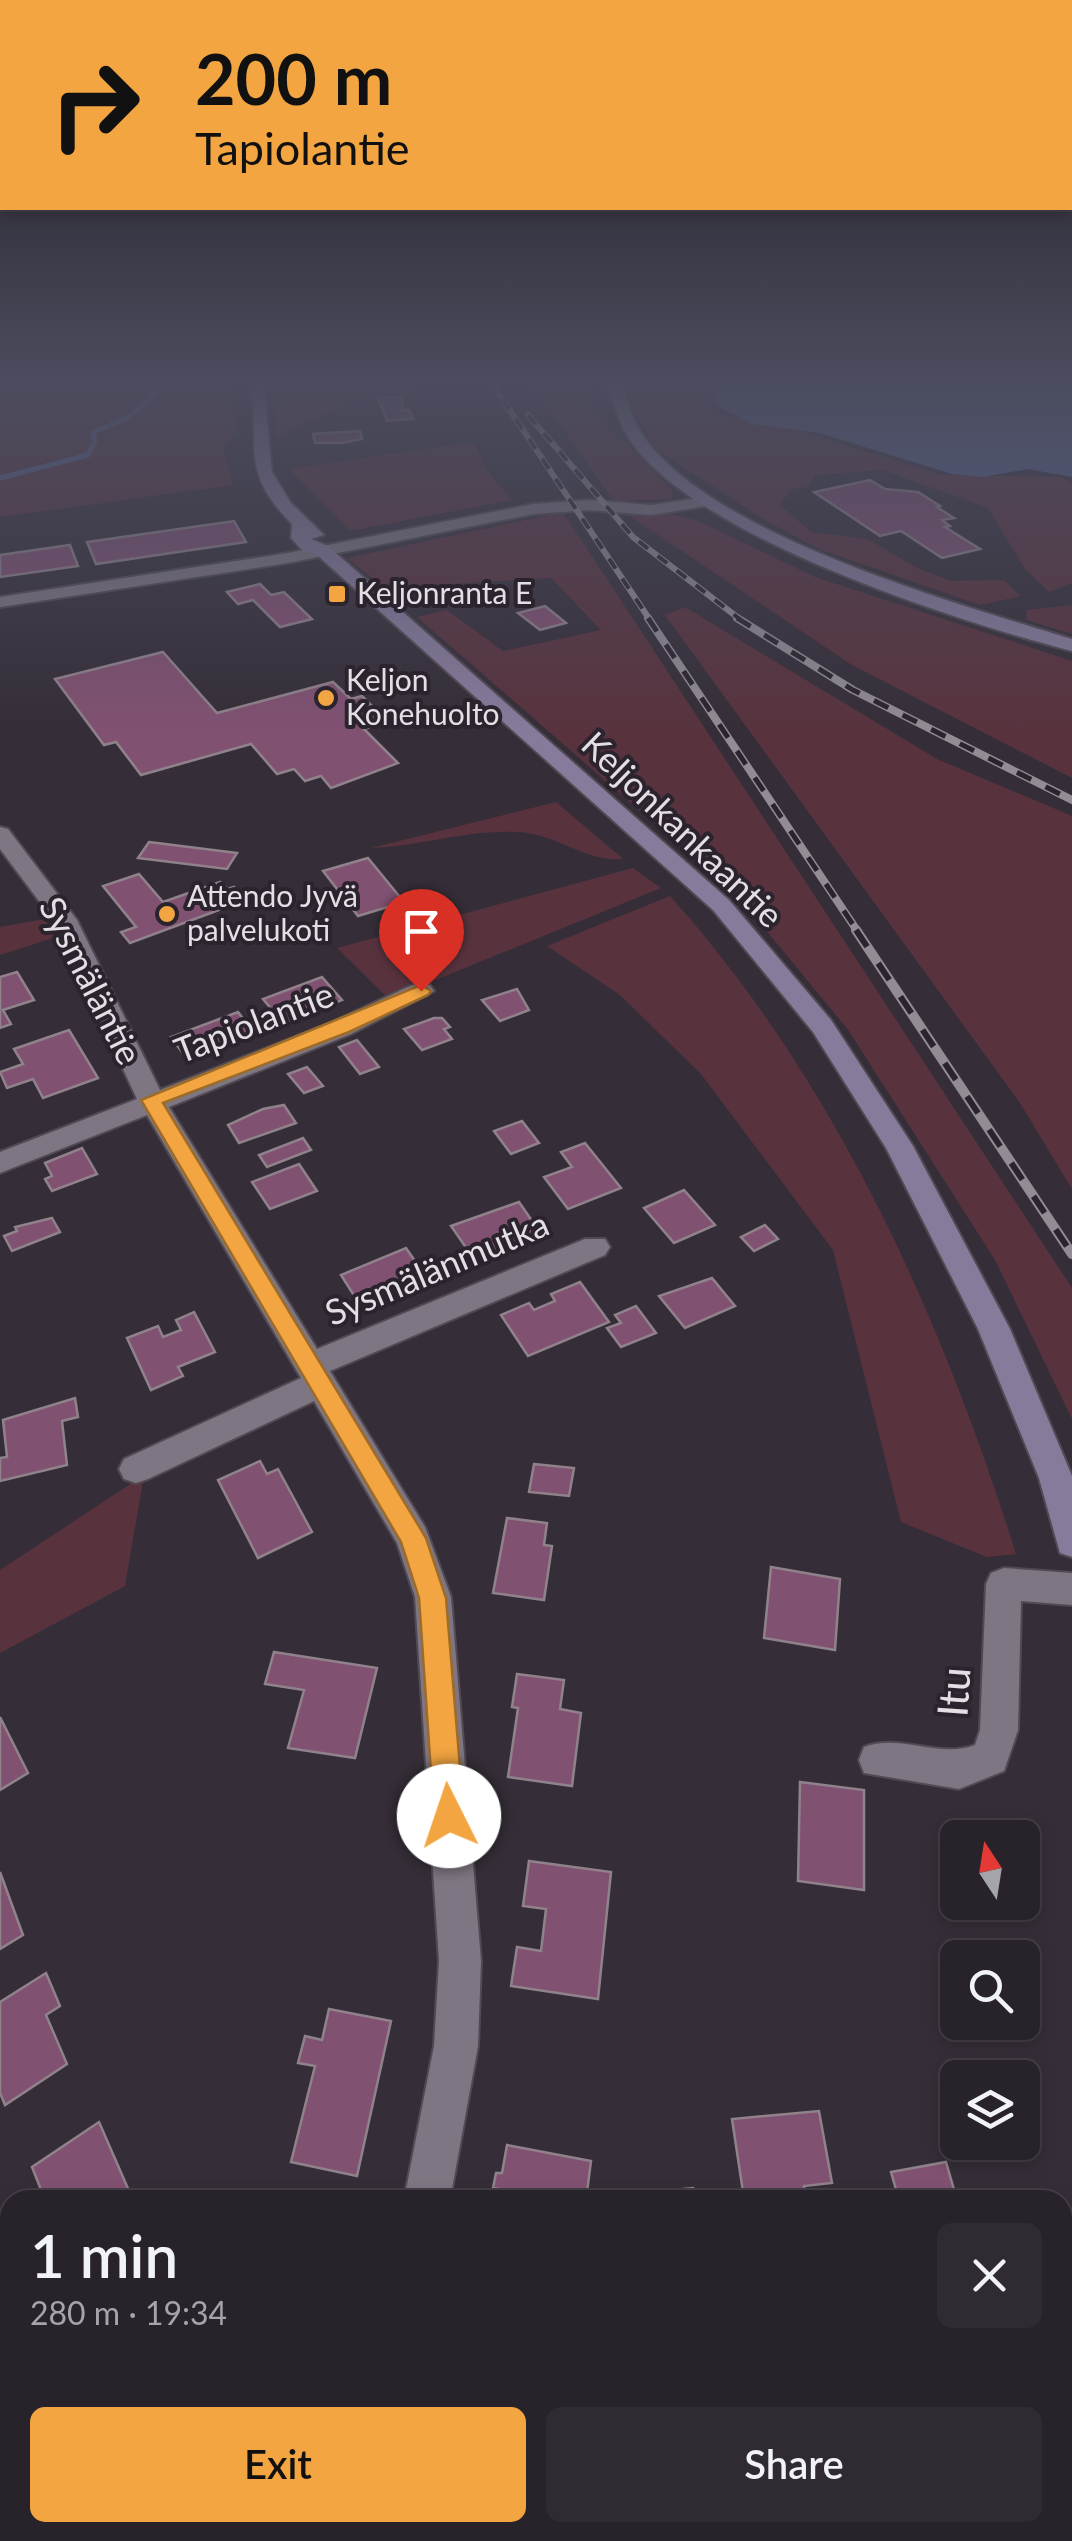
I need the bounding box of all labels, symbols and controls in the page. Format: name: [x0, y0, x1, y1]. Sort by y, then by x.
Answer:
text: 200 m: [195, 36, 392, 120]
icon: right: [30, 40, 160, 170]
text: Tapiolantie: [195, 121, 410, 175]
place label: Keljonranta E: [357, 574, 532, 610]
marker: Keljonranta E: [326, 583, 348, 605]
place label: Keljon Konehuolto: [346, 661, 500, 731]
marker: Keljon Konehuolto: [315, 687, 337, 709]
street label: Keljonkankaantie: [574, 722, 793, 935]
place label: Attendo Jyvä palvelukoti: [187, 877, 358, 947]
street label: Sysmäläntie: [32, 889, 152, 1071]
pin: [379, 889, 464, 992]
marker: Attendo Jyvä palvelukoti: [156, 903, 178, 925]
icon: arrive: [394, 904, 449, 959]
street label: Tapiolantie: [168, 972, 339, 1071]
street label: Sysmälänmutka: [318, 1201, 554, 1333]
street label: Itu: [926, 1665, 980, 1718]
position arrow: [397, 1764, 501, 1868]
north arrow: [940, 1820, 1040, 1920]
map controls: [940, 1820, 1040, 2160]
button: search: [940, 1940, 1040, 2040]
button: layers: [940, 2060, 1040, 2160]
text: 1 min: [30, 2219, 178, 2291]
button: close: [937, 2223, 1042, 2328]
text: 280 m · 19:34: [30, 2293, 227, 2332]
button: Exit: [30, 2407, 526, 2522]
button: Share: [546, 2407, 1042, 2522]

